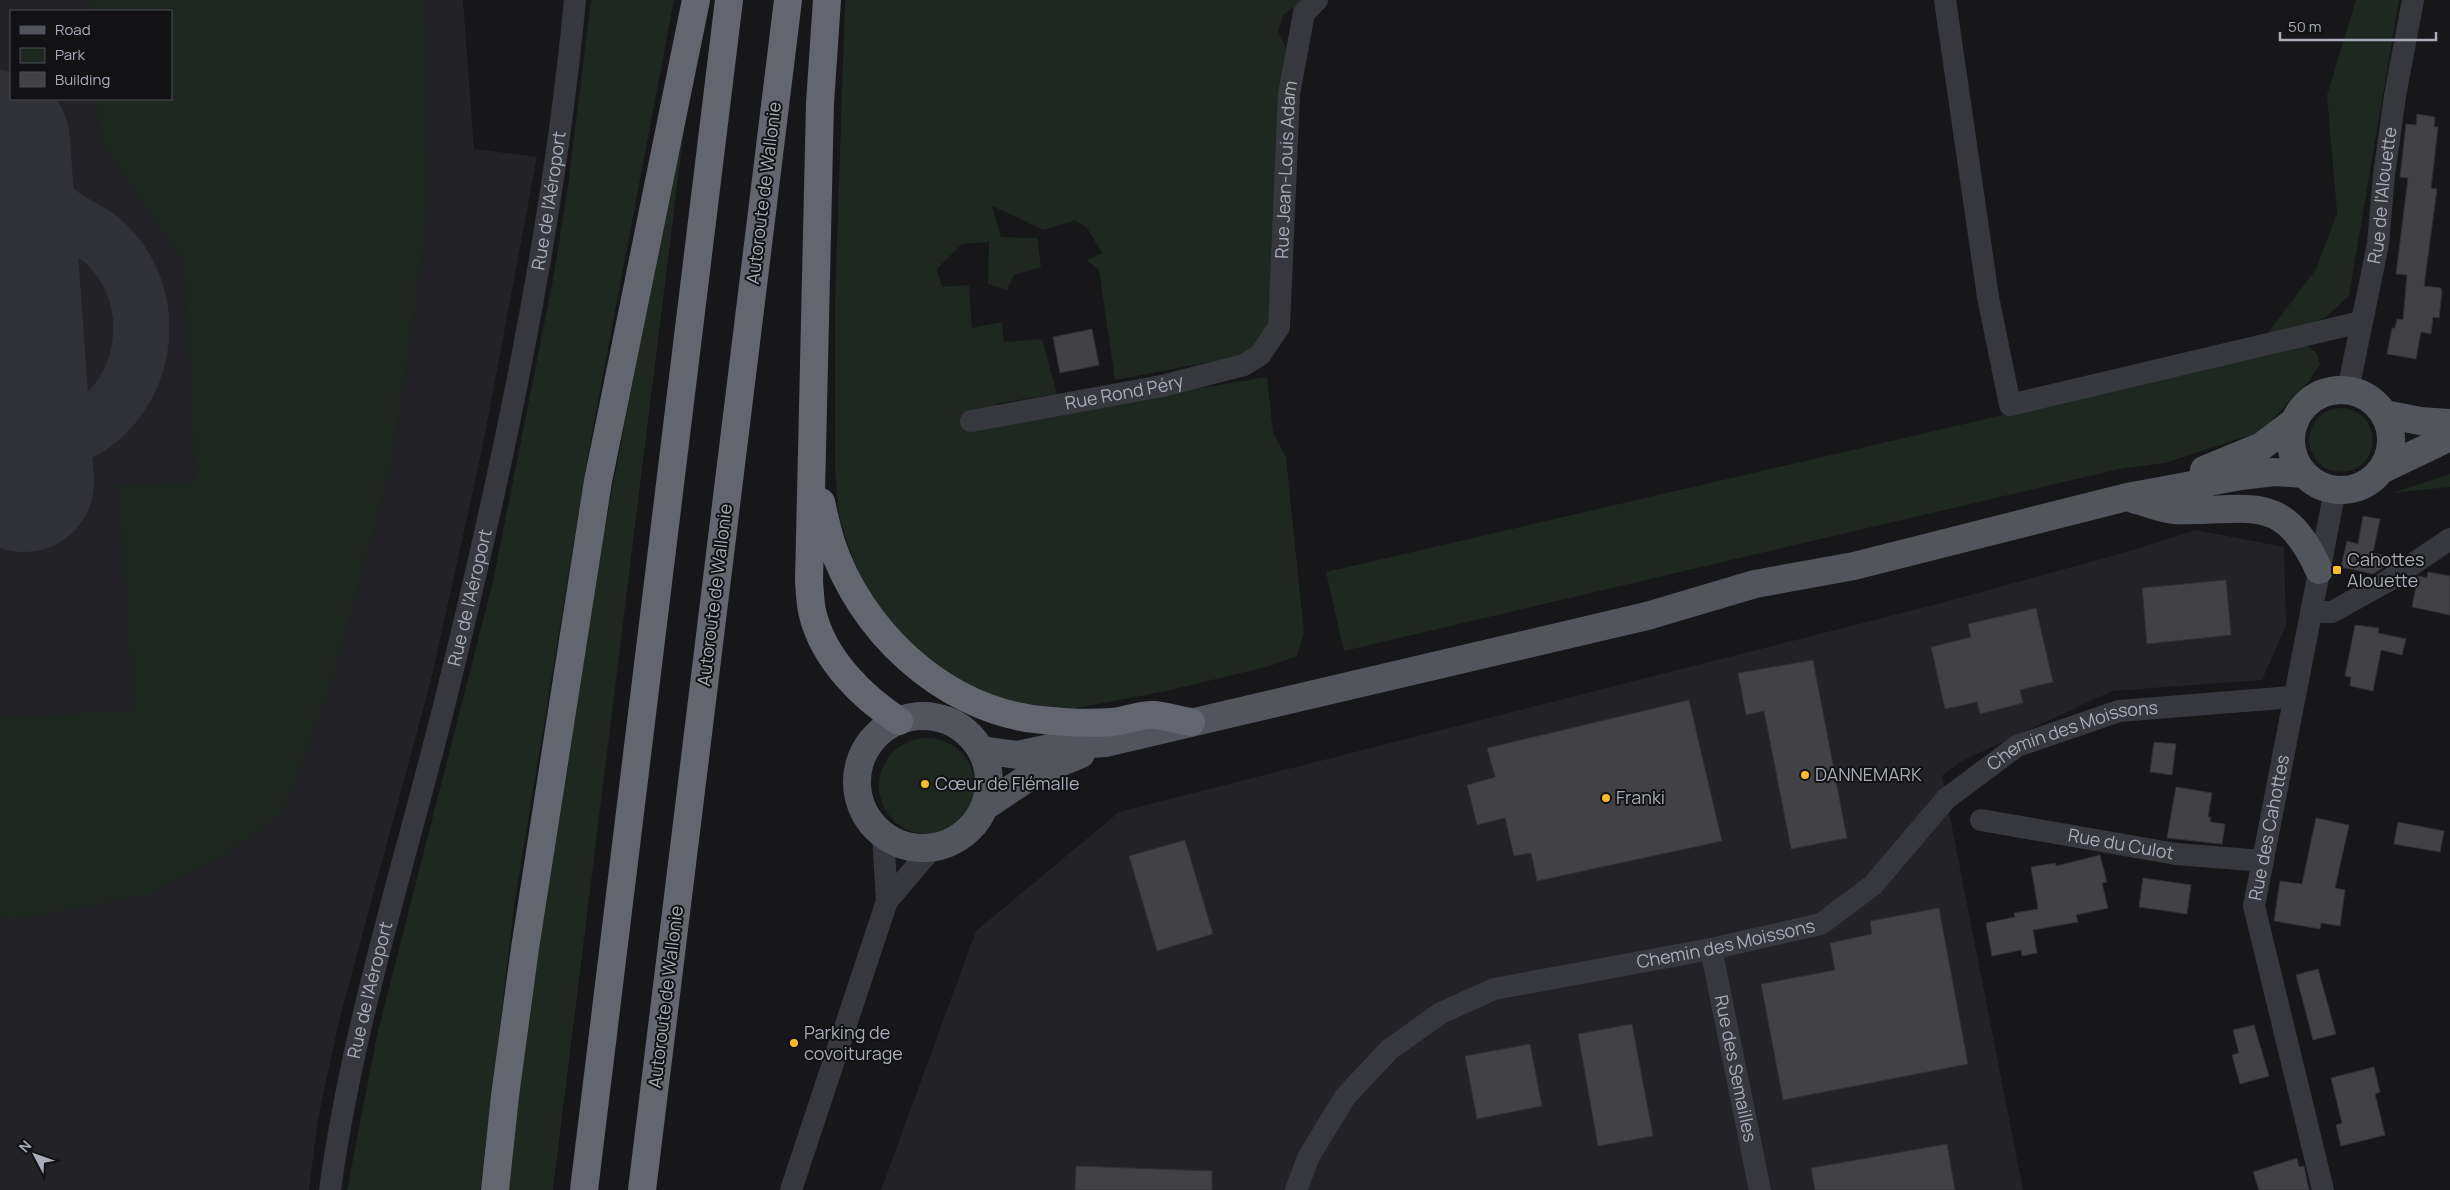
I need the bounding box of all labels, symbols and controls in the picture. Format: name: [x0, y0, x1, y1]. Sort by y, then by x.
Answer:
legend: [10, 10, 172, 100]
scale bar: [2280, 10, 2436, 42]
text: 50 m: [2288, 16, 2322, 37]
text: Road: [55, 19, 91, 40]
text: Park: [55, 44, 85, 65]
text: Building: [55, 69, 110, 90]
street label: Rue Jean-Louis Adam: [1269, 78, 1302, 259]
street label: Autoroute de Wallonie: [740, 100, 786, 285]
street label: Rue de l'Alouette: [2361, 125, 2402, 266]
street label: Rue de l'Aéroport: [525, 129, 571, 272]
street label: Rue Rond Péry: [1063, 368, 1187, 415]
street label: Autoroute de Wallonie: [691, 502, 737, 687]
street label: Rue de l'Aéroport: [441, 526, 497, 669]
place label: Cahottes Alouette: [2347, 547, 2425, 592]
marker: Cahottes Alouette: [2331, 564, 2343, 576]
street label: Chemin des Moissons: [1981, 695, 2159, 776]
street label: Rue des Cahottes: [2242, 753, 2294, 903]
place label: DANNEMARK: [1815, 762, 1922, 786]
marker: DANNEMARK: [1799, 769, 1811, 781]
place label: Cœur de Flémalle: [935, 771, 1080, 795]
marker: Cœur de Flémalle: [919, 778, 931, 790]
place label: Franki: [1616, 785, 1665, 809]
marker: Franki: [1600, 792, 1612, 804]
street label: Rue du Culot: [2066, 822, 2176, 864]
street label: Autoroute de Wallonie: [642, 904, 688, 1089]
street label: Chemin des Moissons: [1635, 913, 1817, 973]
street label: Rue de l'Aéroport: [341, 919, 397, 1061]
street label: Rue des Semailles: [1710, 993, 1763, 1144]
place label: Parking de covoiturage: [804, 1020, 903, 1065]
marker: Parking de covoiturage: [788, 1037, 800, 1049]
north arrow: [10, 1130, 60, 1180]
text: N: [14, 1136, 35, 1156]

